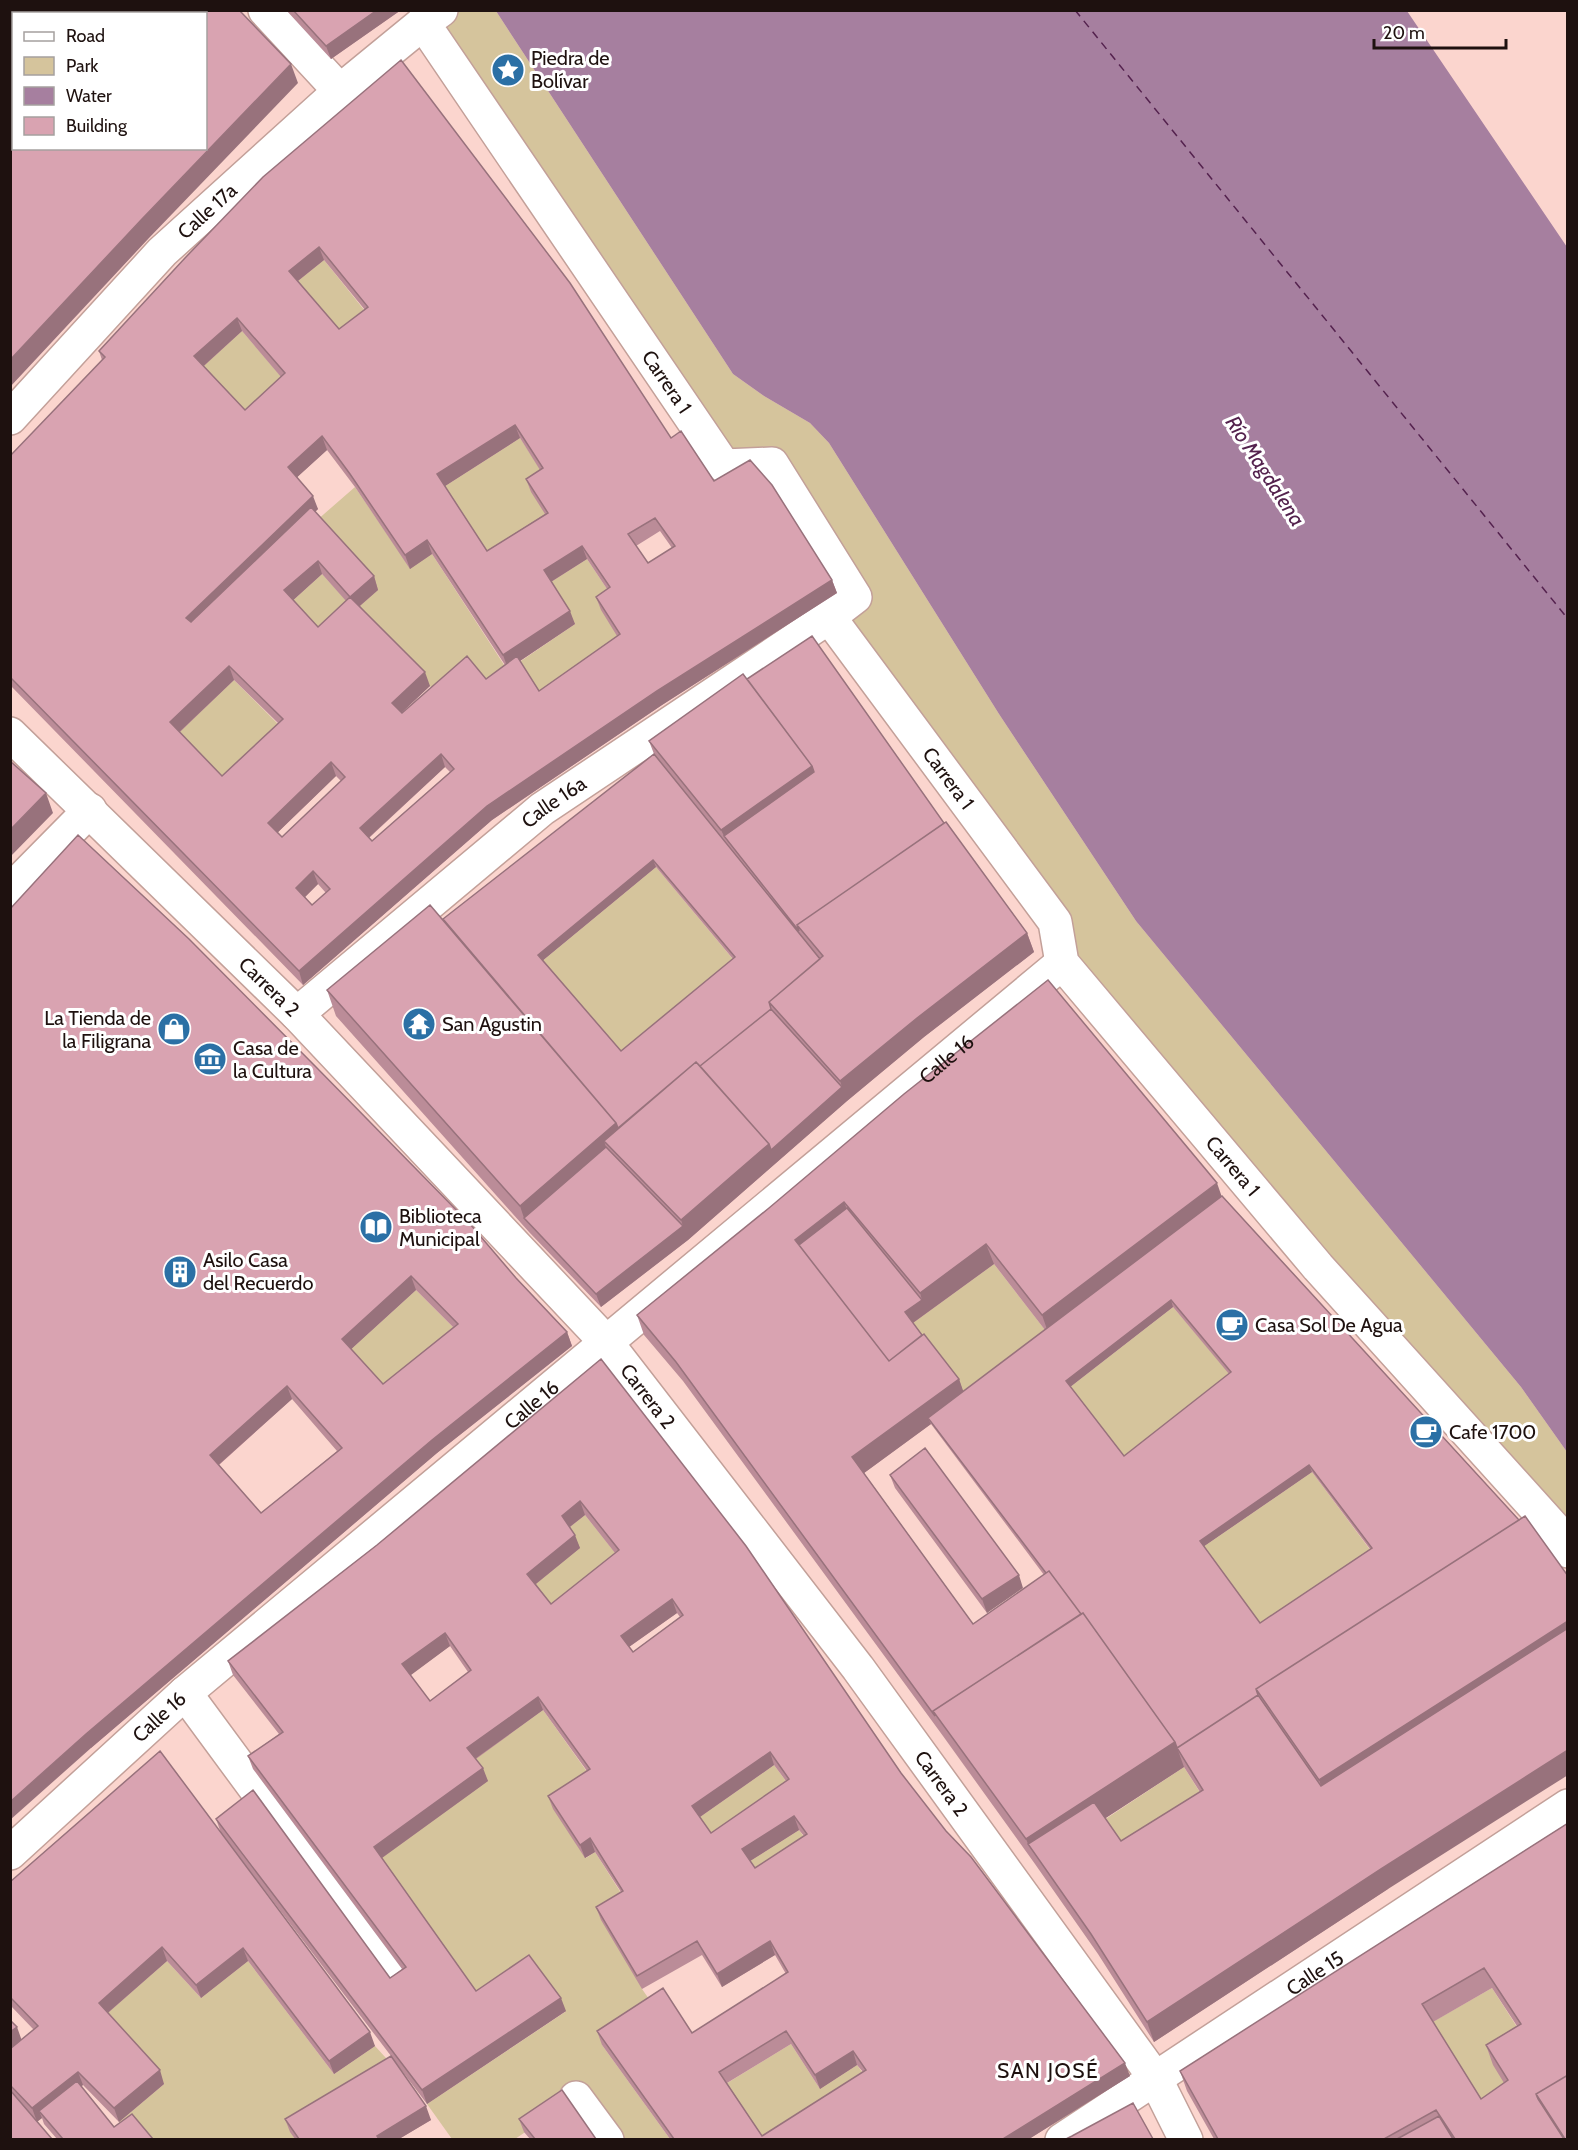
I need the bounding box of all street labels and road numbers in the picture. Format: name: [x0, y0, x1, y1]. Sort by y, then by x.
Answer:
street label: Calle 17a: [173, 178, 242, 244]
street label: Carrera 1: [637, 346, 697, 418]
street label: Carrera 1: [918, 742, 979, 814]
street label: Calle 16a: [516, 771, 591, 833]
street label: Carrera 2: [234, 952, 304, 1022]
street label: Calle 16: [914, 1029, 979, 1089]
street label: Carrera 1: [1201, 1131, 1265, 1201]
street label: Carrera 2: [615, 1359, 680, 1433]
street label: Calle 16: [499, 1375, 564, 1434]
street label: Calle 16: [127, 1686, 191, 1747]
street label: Carrera 2: [910, 1746, 973, 1821]
street label: Calle 15: [1282, 1946, 1348, 2001]

